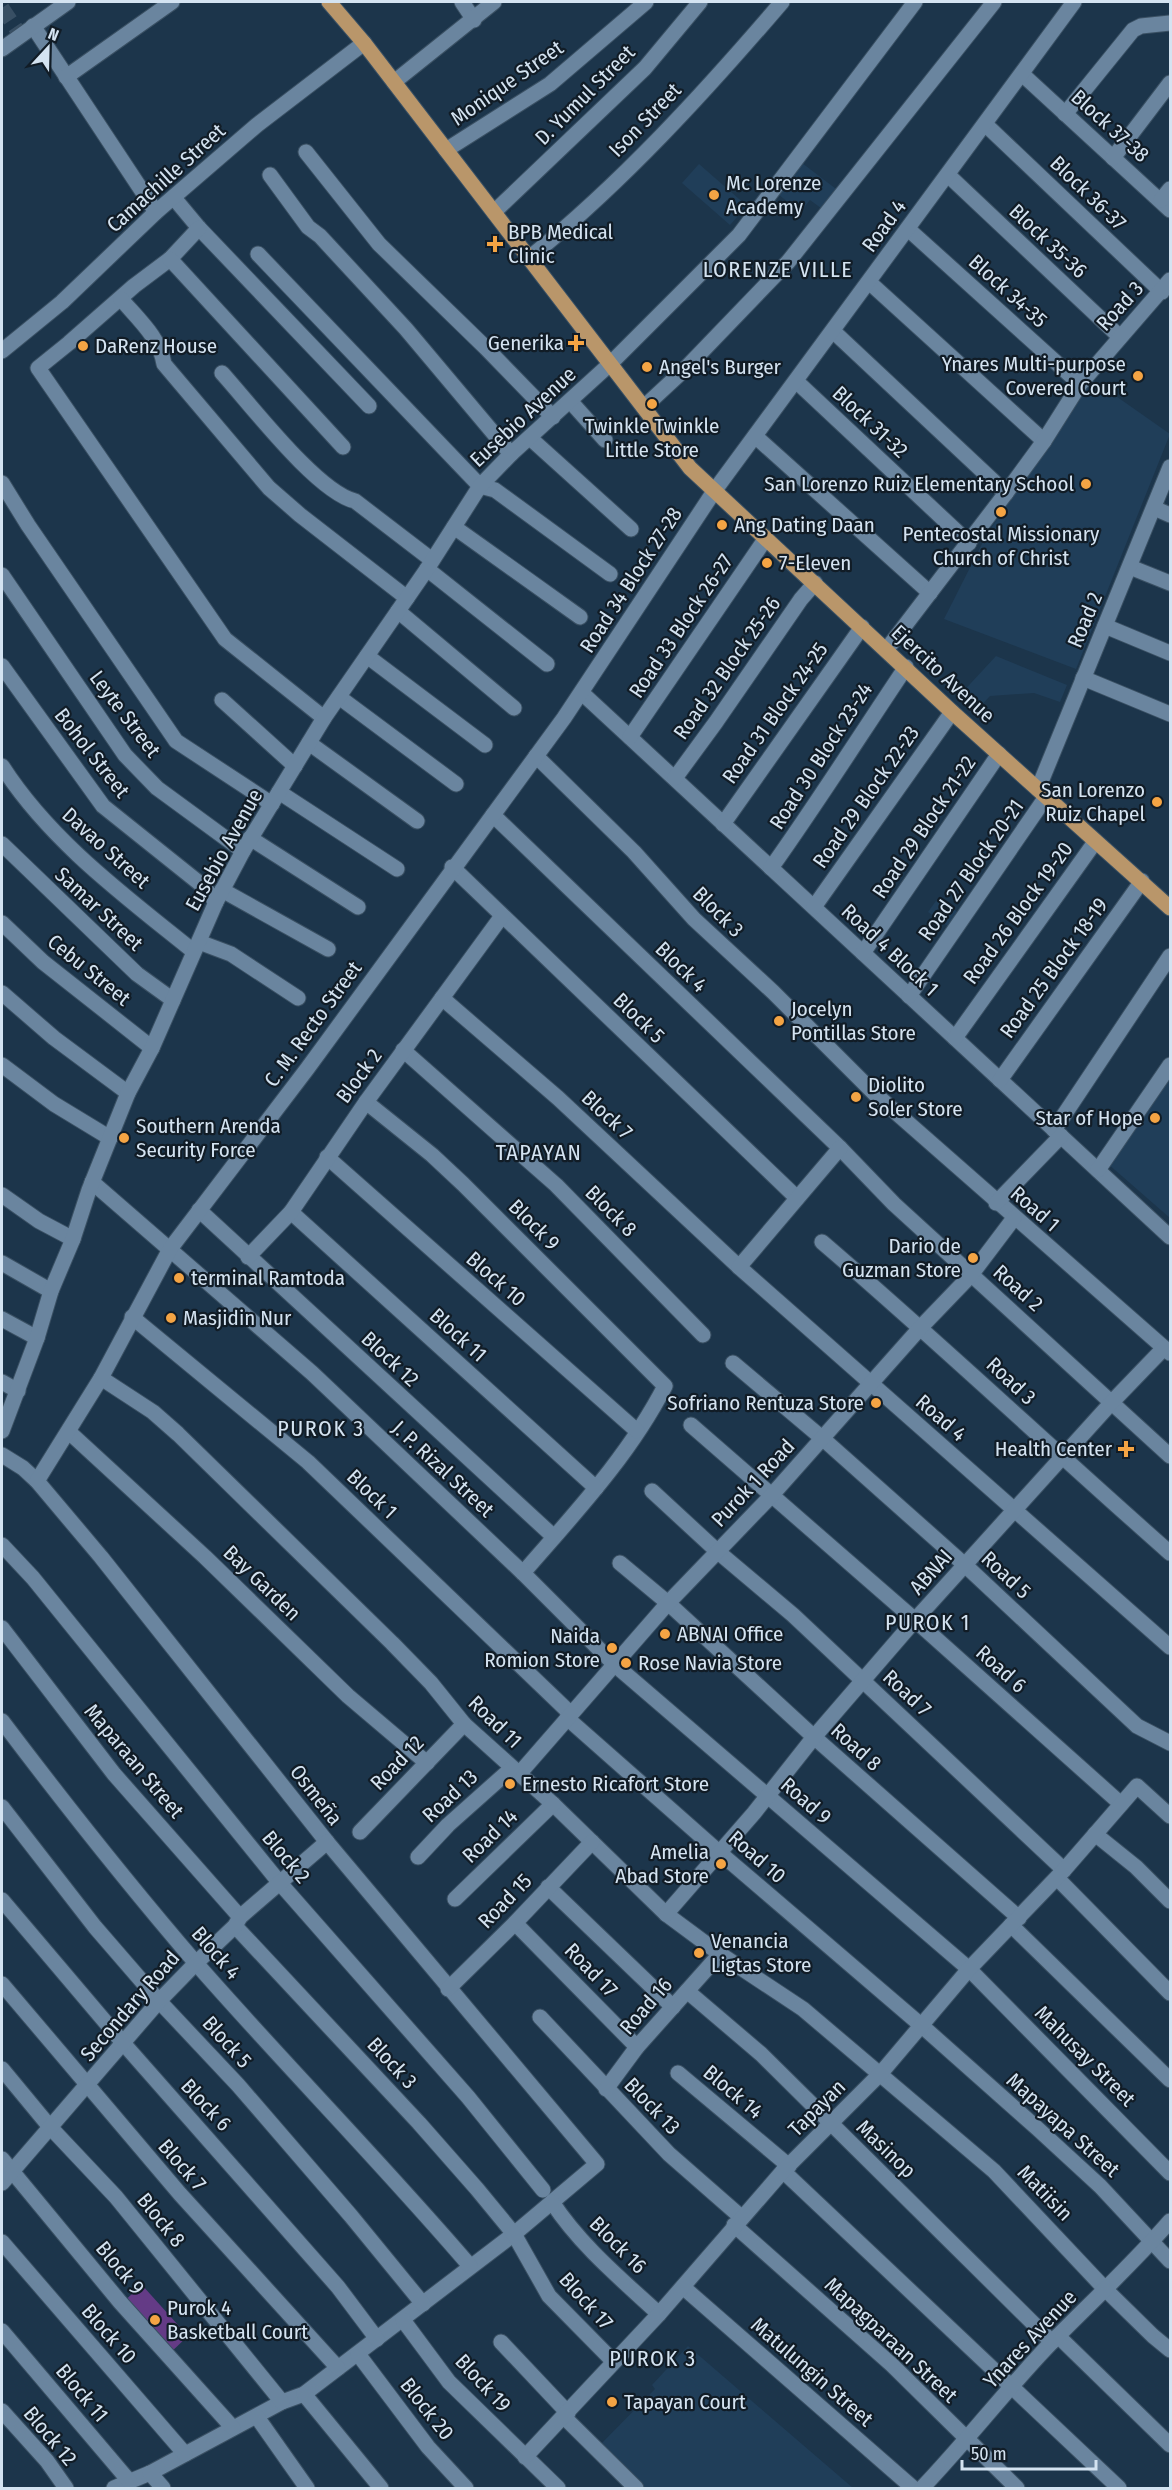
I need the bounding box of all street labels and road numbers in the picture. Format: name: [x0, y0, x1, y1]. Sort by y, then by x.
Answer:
street label: Monique Street: [446, 35, 568, 131]
street label: D. Yumul Street: [530, 39, 641, 150]
street label: Ison Street: [603, 77, 687, 163]
street label: Block 37-38: [1066, 84, 1154, 168]
street label: Camachille Street: [101, 118, 231, 238]
street label: Block 36-37: [1044, 150, 1132, 236]
street label: Road 4: [856, 195, 912, 257]
street label: Block 35-36: [1004, 198, 1092, 284]
street label: Block 34-35: [963, 249, 1053, 333]
street label: Road 3: [1091, 276, 1149, 336]
street label: Eusebio Avenue: [465, 361, 581, 473]
street label: Block 31-32: [827, 380, 913, 464]
street label: Road 34 Block 27-28: [574, 502, 688, 658]
street label: Road 33 Block 26-27: [623, 549, 739, 703]
street label: Road 2: [1062, 588, 1108, 652]
street label: Road 32 Block 25-26: [668, 591, 786, 745]
street label: Ejercito Avenue: [886, 619, 1000, 729]
street label: Road 31 Block 24-25: [717, 637, 833, 789]
street label: Leyte Street: [84, 665, 166, 763]
street label: Road 30 Block 23-24: [764, 678, 878, 834]
street label: Bohol Street: [49, 703, 135, 803]
street label: Road 29 Block 22-23: [807, 721, 925, 873]
street label: Road 29 Block 21-22: [867, 751, 981, 903]
street label: Eusebio Avenue: [180, 784, 268, 916]
street label: Road 27 Block 20-21: [913, 794, 1029, 946]
street label: Davao Street: [57, 802, 155, 894]
street label: Road 26 Block 19-20: [958, 837, 1078, 989]
street label: Samar Street: [50, 862, 149, 956]
street label: Block 3: [687, 881, 749, 943]
street label: Road 25 Block 18-19: [994, 893, 1114, 1043]
street label: Road 4 Block 1: [836, 898, 944, 1002]
street label: Cebu Street: [42, 929, 136, 1011]
street label: Block 4: [650, 936, 712, 998]
street label: C. M. Recto Street: [259, 956, 367, 1092]
street label: Block 5: [608, 987, 670, 1049]
street label: Block 2: [331, 1044, 387, 1108]
street label: Block 7: [576, 1085, 638, 1145]
street label: Block 8: [580, 1180, 642, 1242]
street label: Road 1: [1005, 1181, 1065, 1237]
street label: Block 9: [503, 1194, 565, 1256]
street label: Block 10: [461, 1246, 531, 1312]
street label: Road 2: [988, 1259, 1048, 1317]
street label: Block 11: [424, 1303, 492, 1367]
street label: Block 12: [356, 1326, 424, 1392]
street label: Road 3: [981, 1352, 1041, 1410]
street label: Road 4: [910, 1389, 972, 1447]
street label: J. P. Rizal Street: [387, 1415, 499, 1523]
street label: Purok 1 Road: [706, 1434, 800, 1532]
street label: Block 1: [341, 1464, 403, 1524]
street label: Bay Garden: [218, 1540, 306, 1626]
street label: ABNAI: [904, 1544, 958, 1600]
street label: Road 5: [976, 1546, 1036, 1604]
street label: Road 6: [970, 1640, 1032, 1698]
street label: Road 7: [877, 1664, 937, 1722]
street label: Road 11: [463, 1690, 527, 1754]
street label: Maparaan Street: [79, 1699, 189, 1824]
street label: Road 8: [825, 1718, 887, 1776]
street label: Road 12: [365, 1730, 429, 1796]
street label: Osmeña: [284, 1759, 348, 1831]
street label: Road 13: [417, 1764, 483, 1828]
street label: Road 9: [775, 1772, 837, 1830]
street label: Road 14: [457, 1803, 523, 1869]
street label: Block 2: [256, 1825, 316, 1889]
street label: Road 10: [723, 1825, 791, 1889]
street label: Road 15: [473, 1868, 537, 1934]
street label: Block 4: [186, 1921, 246, 1985]
street label: Road 17: [559, 1938, 623, 2002]
street label: Secondary Road: [75, 1945, 185, 2067]
street label: Road 16: [614, 1972, 678, 2040]
street label: Mahusay Street: [1029, 2000, 1141, 2112]
street label: Block 5: [197, 2011, 257, 2073]
street label: Block 3: [362, 2032, 422, 2094]
street label: Block 14: [698, 2060, 768, 2124]
street label: Mapayapa Street: [1001, 2067, 1125, 2183]
street label: Block 13: [619, 2072, 685, 2140]
street label: Block 6: [175, 2073, 237, 2137]
street label: Tapayan: [783, 2074, 851, 2142]
street label: Masinop: [851, 2114, 921, 2184]
street label: Block 7: [152, 2134, 212, 2196]
street label: Matiisin: [1012, 2160, 1078, 2226]
street label: Block 8: [131, 2188, 191, 2252]
street label: Block 16: [584, 2211, 652, 2279]
street label: Block 9: [90, 2236, 150, 2300]
street label: Block 17: [553, 2267, 619, 2335]
street label: Mapagparaan Street: [819, 2272, 963, 2408]
street label: Ynares Avenue: [978, 2284, 1082, 2394]
street label: Block 10: [76, 2299, 142, 2369]
street label: Matulungin Street: [746, 2312, 879, 2432]
street label: Block 19: [450, 2349, 516, 2417]
street label: Block 11: [50, 2359, 114, 2427]
street label: Block 20: [395, 2373, 459, 2445]
street label: Block 12: [18, 2401, 82, 2471]

